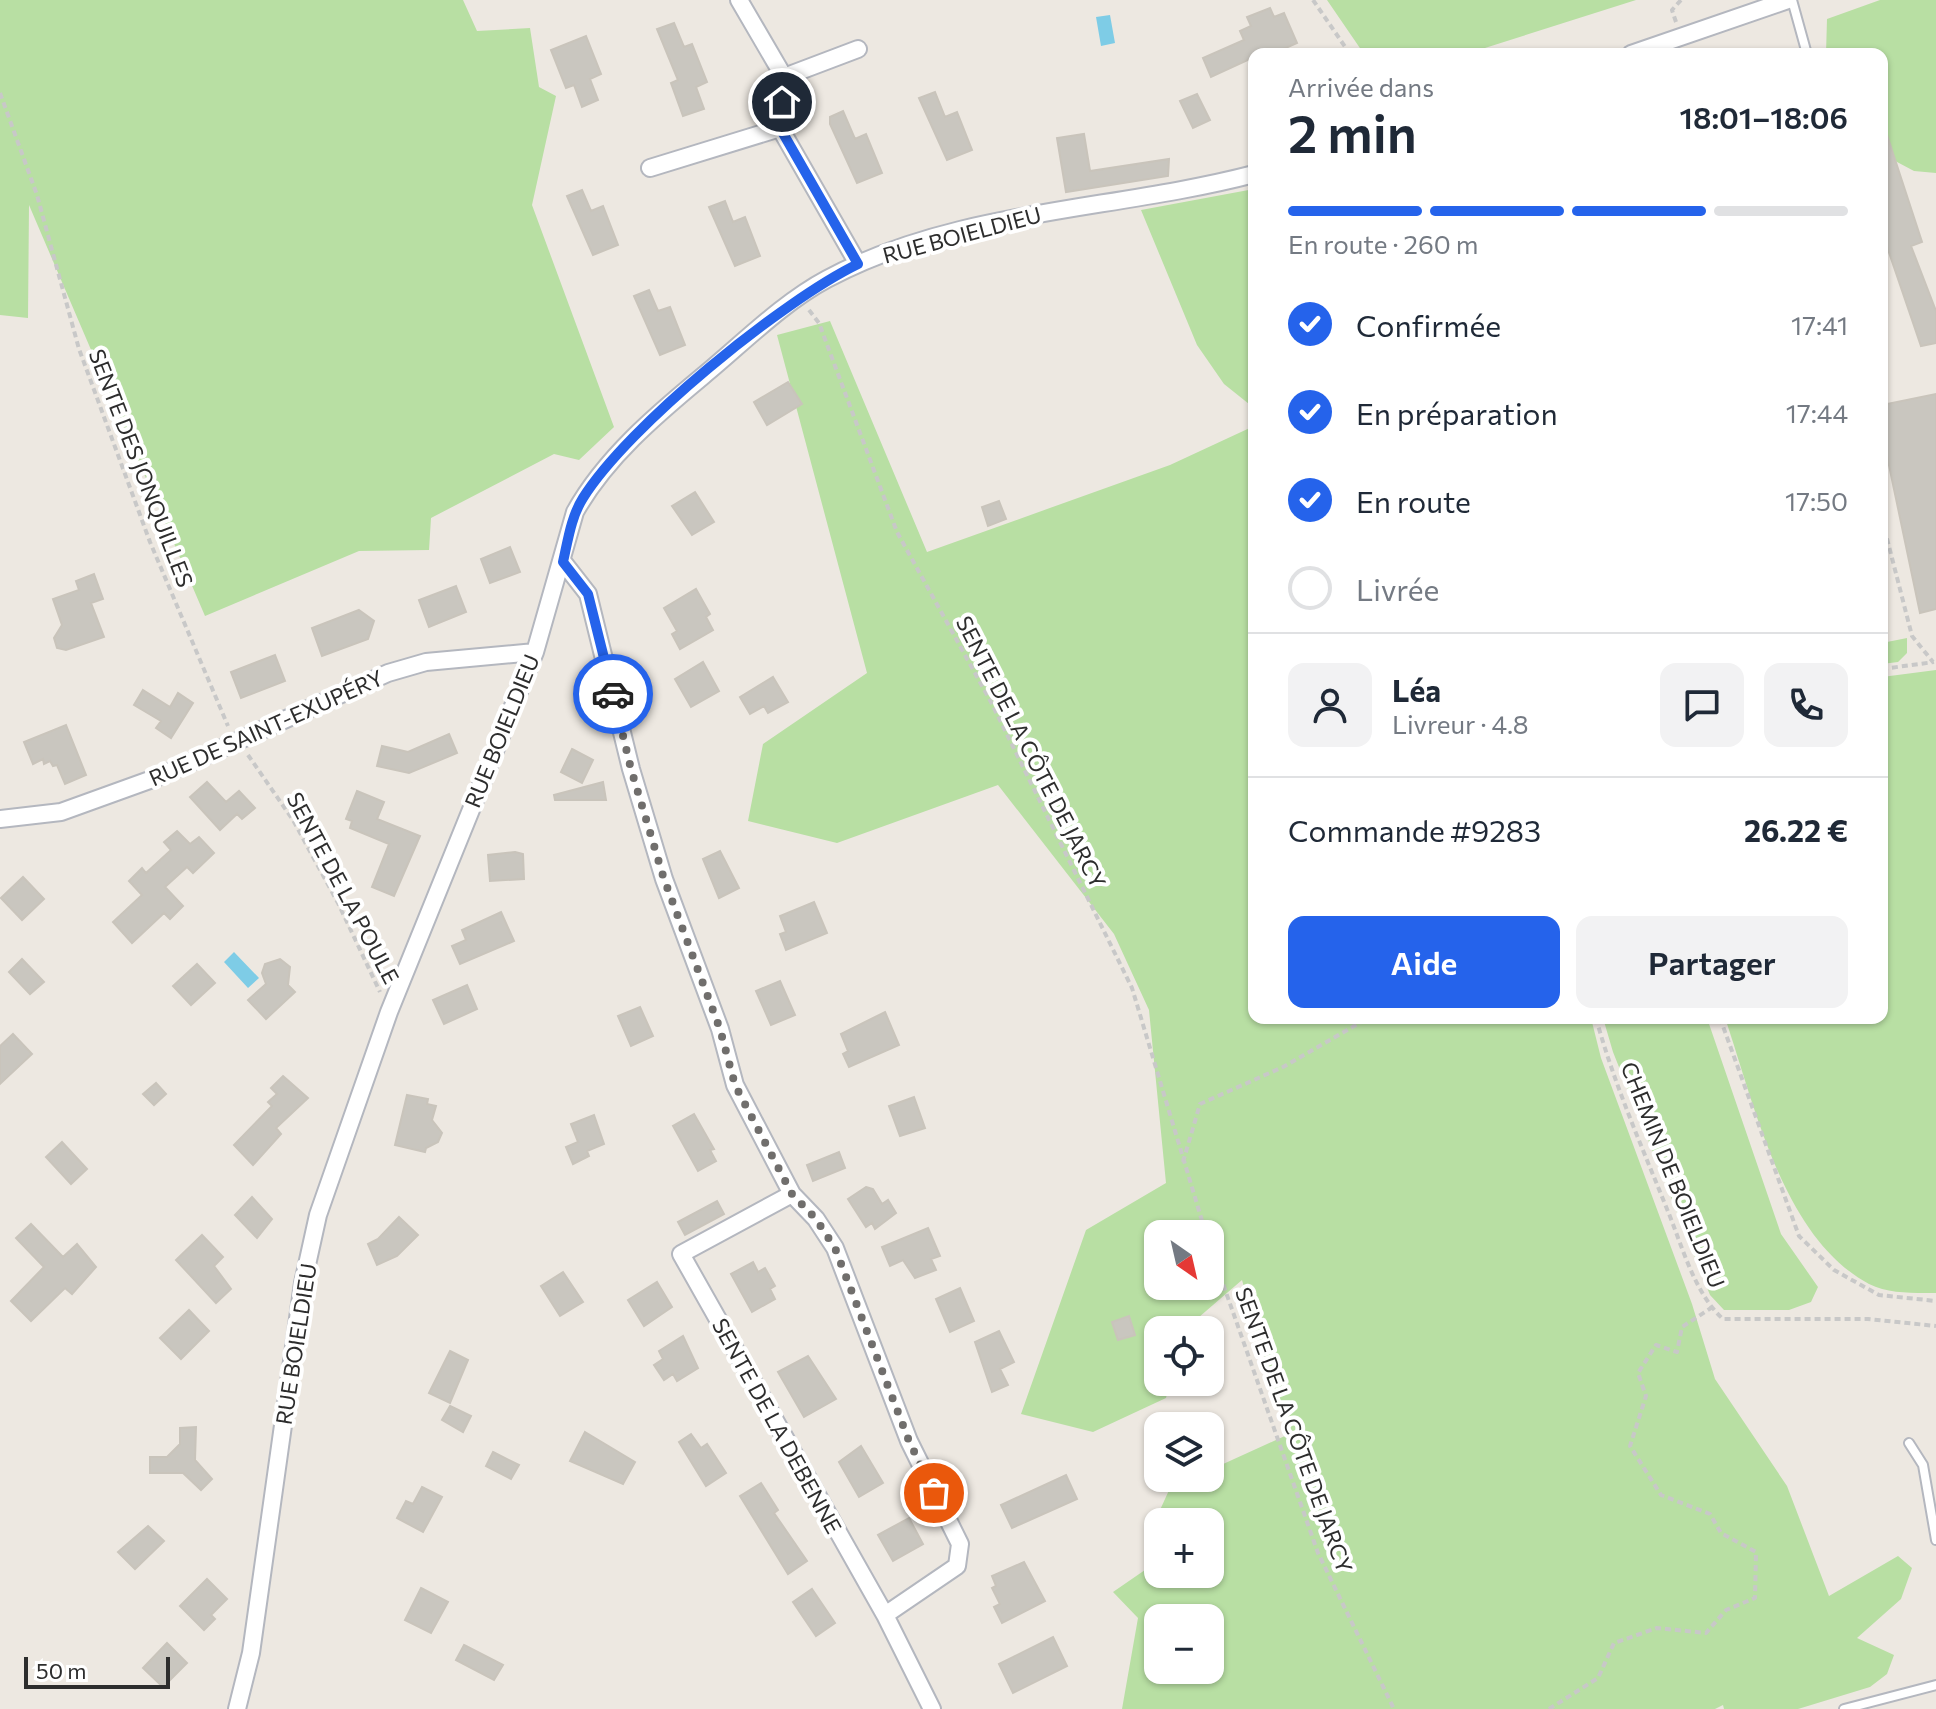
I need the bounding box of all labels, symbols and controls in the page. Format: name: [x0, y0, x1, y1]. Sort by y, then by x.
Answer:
pin: [748, 68, 816, 136]
text: Arrivée dans: [1288, 71, 1434, 102]
icon: home: [760, 80, 804, 124]
text: 18:01–18:06: [1680, 98, 1848, 135]
text: 2 min: [1288, 100, 1417, 164]
street label: RUE BOIELDIEU: [880, 200, 1044, 269]
text: En route · 260 m: [1288, 228, 1478, 259]
icon: check: [1288, 302, 1332, 346]
text: Confirmée: [1356, 306, 1501, 343]
text: 17:41: [1791, 309, 1848, 340]
street label: SENTE DES JONQUILLES: [84, 345, 199, 591]
icon: check: [1288, 390, 1332, 434]
text: En préparation: [1356, 394, 1558, 431]
text: 17:44: [1786, 397, 1848, 428]
icon: check: [1288, 478, 1332, 522]
text: En route: [1356, 482, 1471, 519]
text: 17:50: [1785, 485, 1848, 516]
text: Livrée: [1356, 570, 1439, 607]
street label: SENTE DE LA CÔTE DE JARCY: [951, 611, 1112, 892]
street label: RUE BOIELDIEU: [458, 650, 545, 811]
courier: [573, 654, 653, 734]
button: person: [1288, 663, 1372, 747]
button: chat: [1660, 663, 1744, 747]
button: phone: [1764, 663, 1848, 747]
street label: RUE DE SAINT-EXUPÉRY: [145, 664, 387, 791]
text: Léa: [1392, 671, 1441, 708]
icon: car: [591, 672, 635, 716]
text: Livreur · 4.8: [1392, 708, 1528, 739]
street label: SENTE DE LA POULE: [282, 787, 405, 988]
text: Commande #9283: [1288, 811, 1541, 848]
text: 26.22 €: [1744, 811, 1848, 848]
button: Aide: [1288, 916, 1560, 1008]
button: Partager: [1576, 916, 1848, 1008]
street label: CHEMIN DE BOIELDIEU: [1616, 1058, 1731, 1292]
north arrow: [1144, 1220, 1224, 1300]
map controls: [1144, 1220, 1224, 1684]
street label: RUE BOIELDIEU: [269, 1261, 322, 1427]
street label: SENTE DE LA CÔTE DE JARCY: [1230, 1283, 1359, 1576]
street label: SENTE DE LA DEBENNE: [707, 1313, 848, 1538]
button: locate: [1144, 1316, 1224, 1396]
button: layers: [1144, 1412, 1224, 1492]
pin: [900, 1459, 968, 1527]
icon: bag: [912, 1471, 956, 1515]
button: +: [1144, 1508, 1224, 1588]
button: −: [1144, 1604, 1224, 1684]
scale bar: [24, 1653, 170, 1689]
text: 50 m: [36, 1657, 86, 1684]

